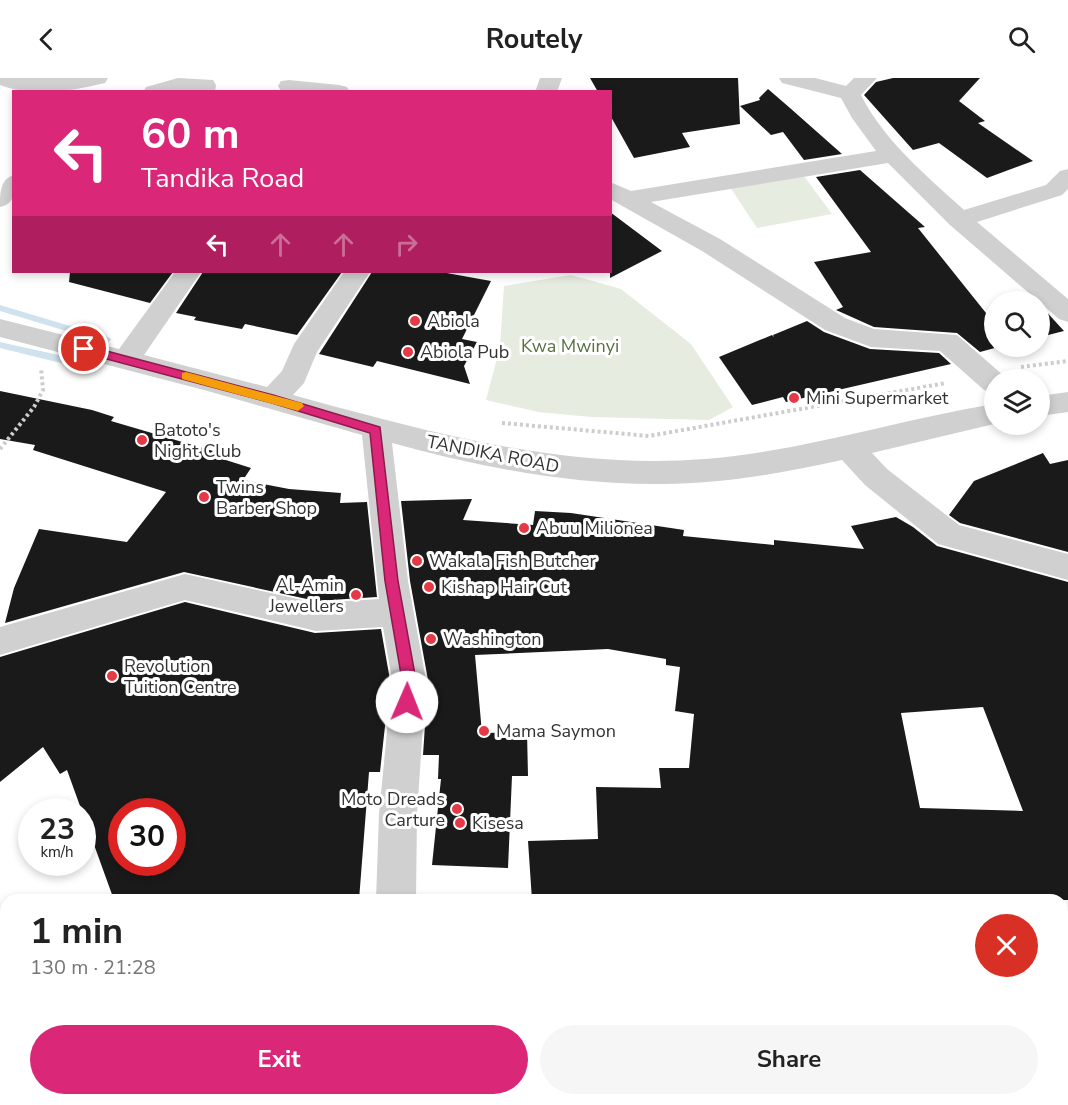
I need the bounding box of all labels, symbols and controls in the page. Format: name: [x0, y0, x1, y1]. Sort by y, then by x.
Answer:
text: Routely: [486, 21, 582, 58]
icon: back: [30, 23, 63, 56]
icon: search: [1005, 23, 1038, 56]
text: 60 m: [141, 106, 240, 163]
icon: left: [42, 114, 120, 192]
text: Tandika Road: [141, 160, 304, 197]
icon: left: [201, 228, 234, 261]
icon: ahead: [264, 228, 297, 261]
icon: ahead: [327, 228, 360, 261]
icon: right: [390, 228, 423, 261]
map controls: [984, 291, 1050, 435]
button: search: [984, 291, 1050, 357]
place label: Abiola: [427, 309, 480, 333]
marker: Abiola: [408, 314, 422, 328]
pin: [58, 323, 109, 374]
icon: arrive: [67, 332, 100, 365]
park label: Kwa Mwinyi: [521, 334, 619, 358]
place label: Abiola Pub: [420, 340, 509, 364]
marker: Abiola Pub: [401, 345, 415, 359]
button: layers: [984, 369, 1050, 435]
place label: Mini Supermarket: [806, 386, 949, 410]
marker: Mini Supermarket: [787, 391, 801, 405]
place label: Batoto's Night Club: [154, 418, 241, 463]
street label: TANDIKA ROAD: [425, 429, 561, 479]
marker: Batoto's Night Club: [135, 433, 149, 447]
place label: Twins Barber Shop: [216, 475, 317, 520]
marker: Twins Barber Shop: [197, 490, 211, 504]
place label: Abuu Milionea: [536, 516, 653, 540]
marker: Abuu Milionea: [517, 521, 531, 535]
place label: Wakala Fish Butcher: [429, 549, 596, 573]
marker: Wakala Fish Butcher: [410, 554, 424, 568]
place label: Al-Amin Jewellers: [268, 573, 344, 618]
place label: Kishap Hair Cut: [441, 575, 567, 599]
marker: Kishap Hair Cut: [422, 580, 436, 594]
marker: Al-Amin Jewellers: [349, 588, 363, 602]
place label: Washington: [443, 627, 542, 651]
marker: Washington: [424, 632, 438, 646]
place label: Revolution Tuition Centre: [124, 654, 237, 699]
marker: Revolution Tuition Centre: [105, 669, 119, 683]
position arrow: [375, 670, 439, 734]
place label: Mama Saymon: [496, 719, 616, 743]
marker: Mama Saymon: [477, 724, 491, 738]
place label: Moto Dreads Carture: [341, 787, 445, 832]
speed limit sign: 30: [108, 798, 186, 876]
marker: Moto Dreads Carture: [450, 802, 464, 816]
text: 23: [39, 809, 75, 850]
place label: Kisesa: [472, 811, 524, 835]
marker: Kisesa: [453, 816, 467, 830]
text: km/h: [40, 842, 74, 862]
text: 1 min: [30, 907, 123, 956]
button: close: [975, 914, 1038, 977]
text: 130 m · 21:28: [30, 954, 156, 981]
button: Exit: [30, 1025, 528, 1094]
button: Share: [540, 1025, 1038, 1094]

